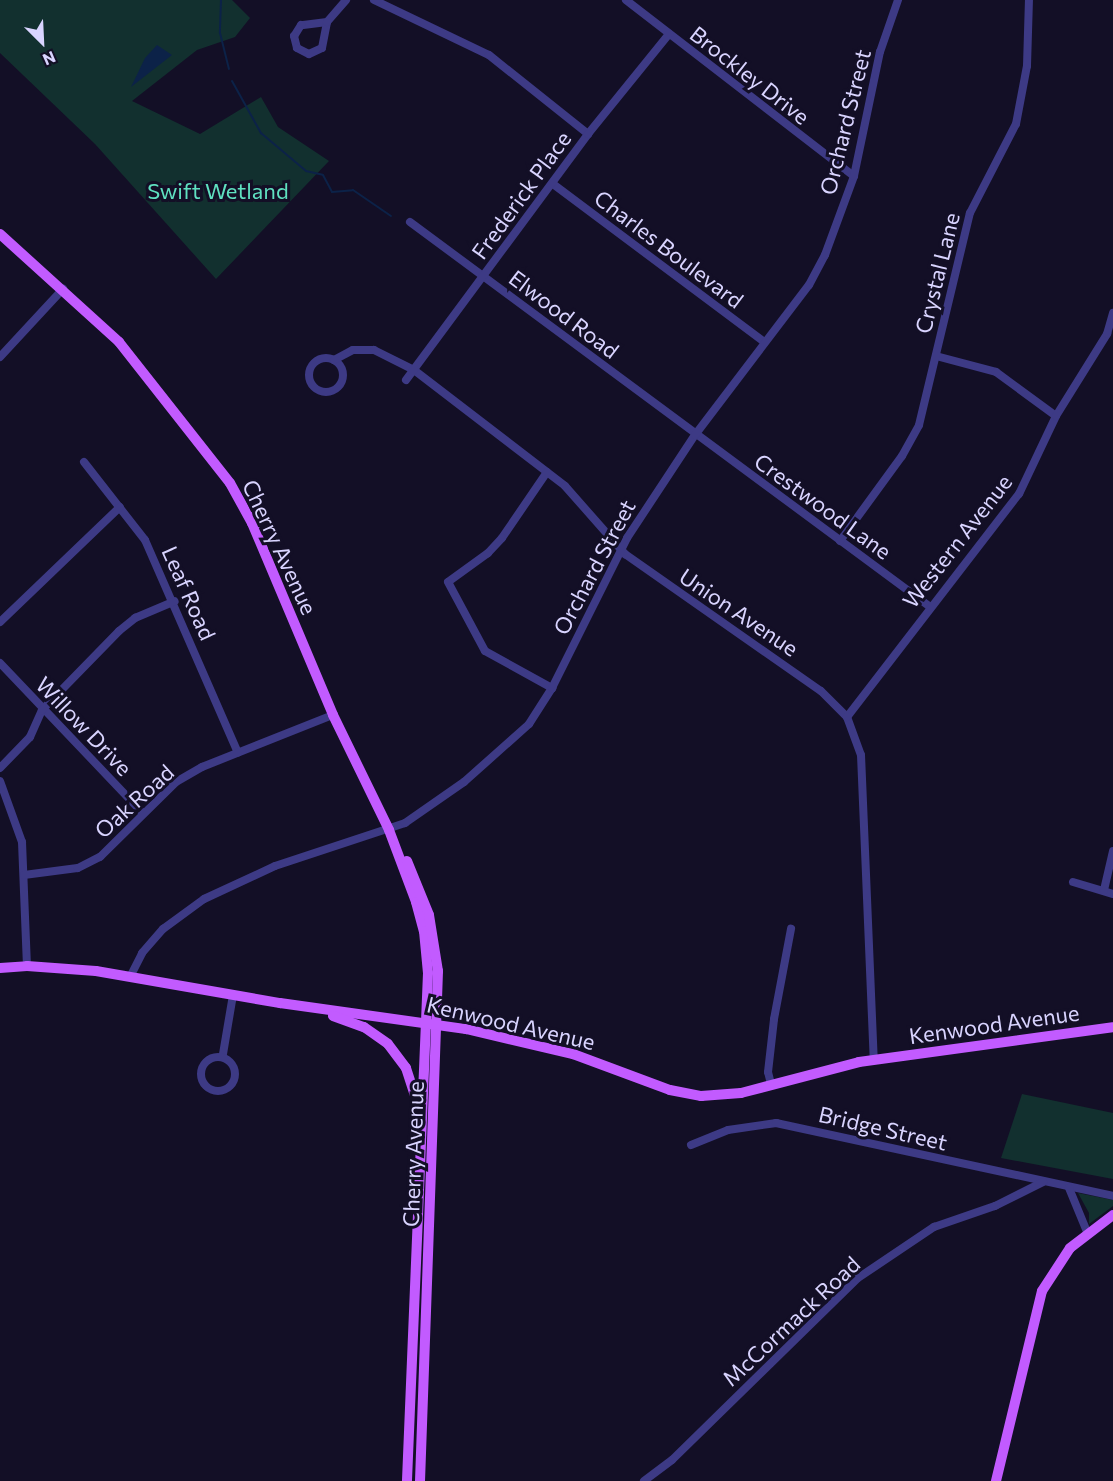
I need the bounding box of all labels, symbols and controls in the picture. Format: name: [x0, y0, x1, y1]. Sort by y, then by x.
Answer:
north arrow: [12, 12, 72, 72]
street label: Brockley Drive: [685, 20, 815, 130]
street label: Orchard Street: [814, 47, 876, 197]
text: N: [40, 48, 59, 70]
street label: Frederick Place: [466, 126, 576, 264]
park label: Swift Wetland: [147, 178, 289, 204]
street label: Charles Boulevard: [589, 184, 749, 314]
street label: Crystal Lane: [909, 210, 965, 336]
street label: Elwood Road: [504, 264, 624, 364]
street label: Crestwood Lane: [749, 447, 897, 565]
street label: Western Avenue: [897, 469, 1017, 613]
street label: Cherry Avenue: [237, 475, 323, 619]
street label: Orchard Street: [547, 495, 641, 639]
street label: Leaf Road: [157, 542, 221, 644]
street label: Union Avenue: [675, 563, 803, 661]
street label: Willow Drive: [30, 671, 138, 781]
street label: Oak Road: [89, 759, 179, 843]
street label: Kenwood Avenue: [424, 991, 598, 1055]
street label: Kenwood Avenue: [907, 999, 1081, 1049]
street label: Cherry Avenue: [397, 1081, 429, 1227]
street label: Bridge Street: [816, 1100, 950, 1156]
street label: McCormack Road: [717, 1251, 865, 1391]

